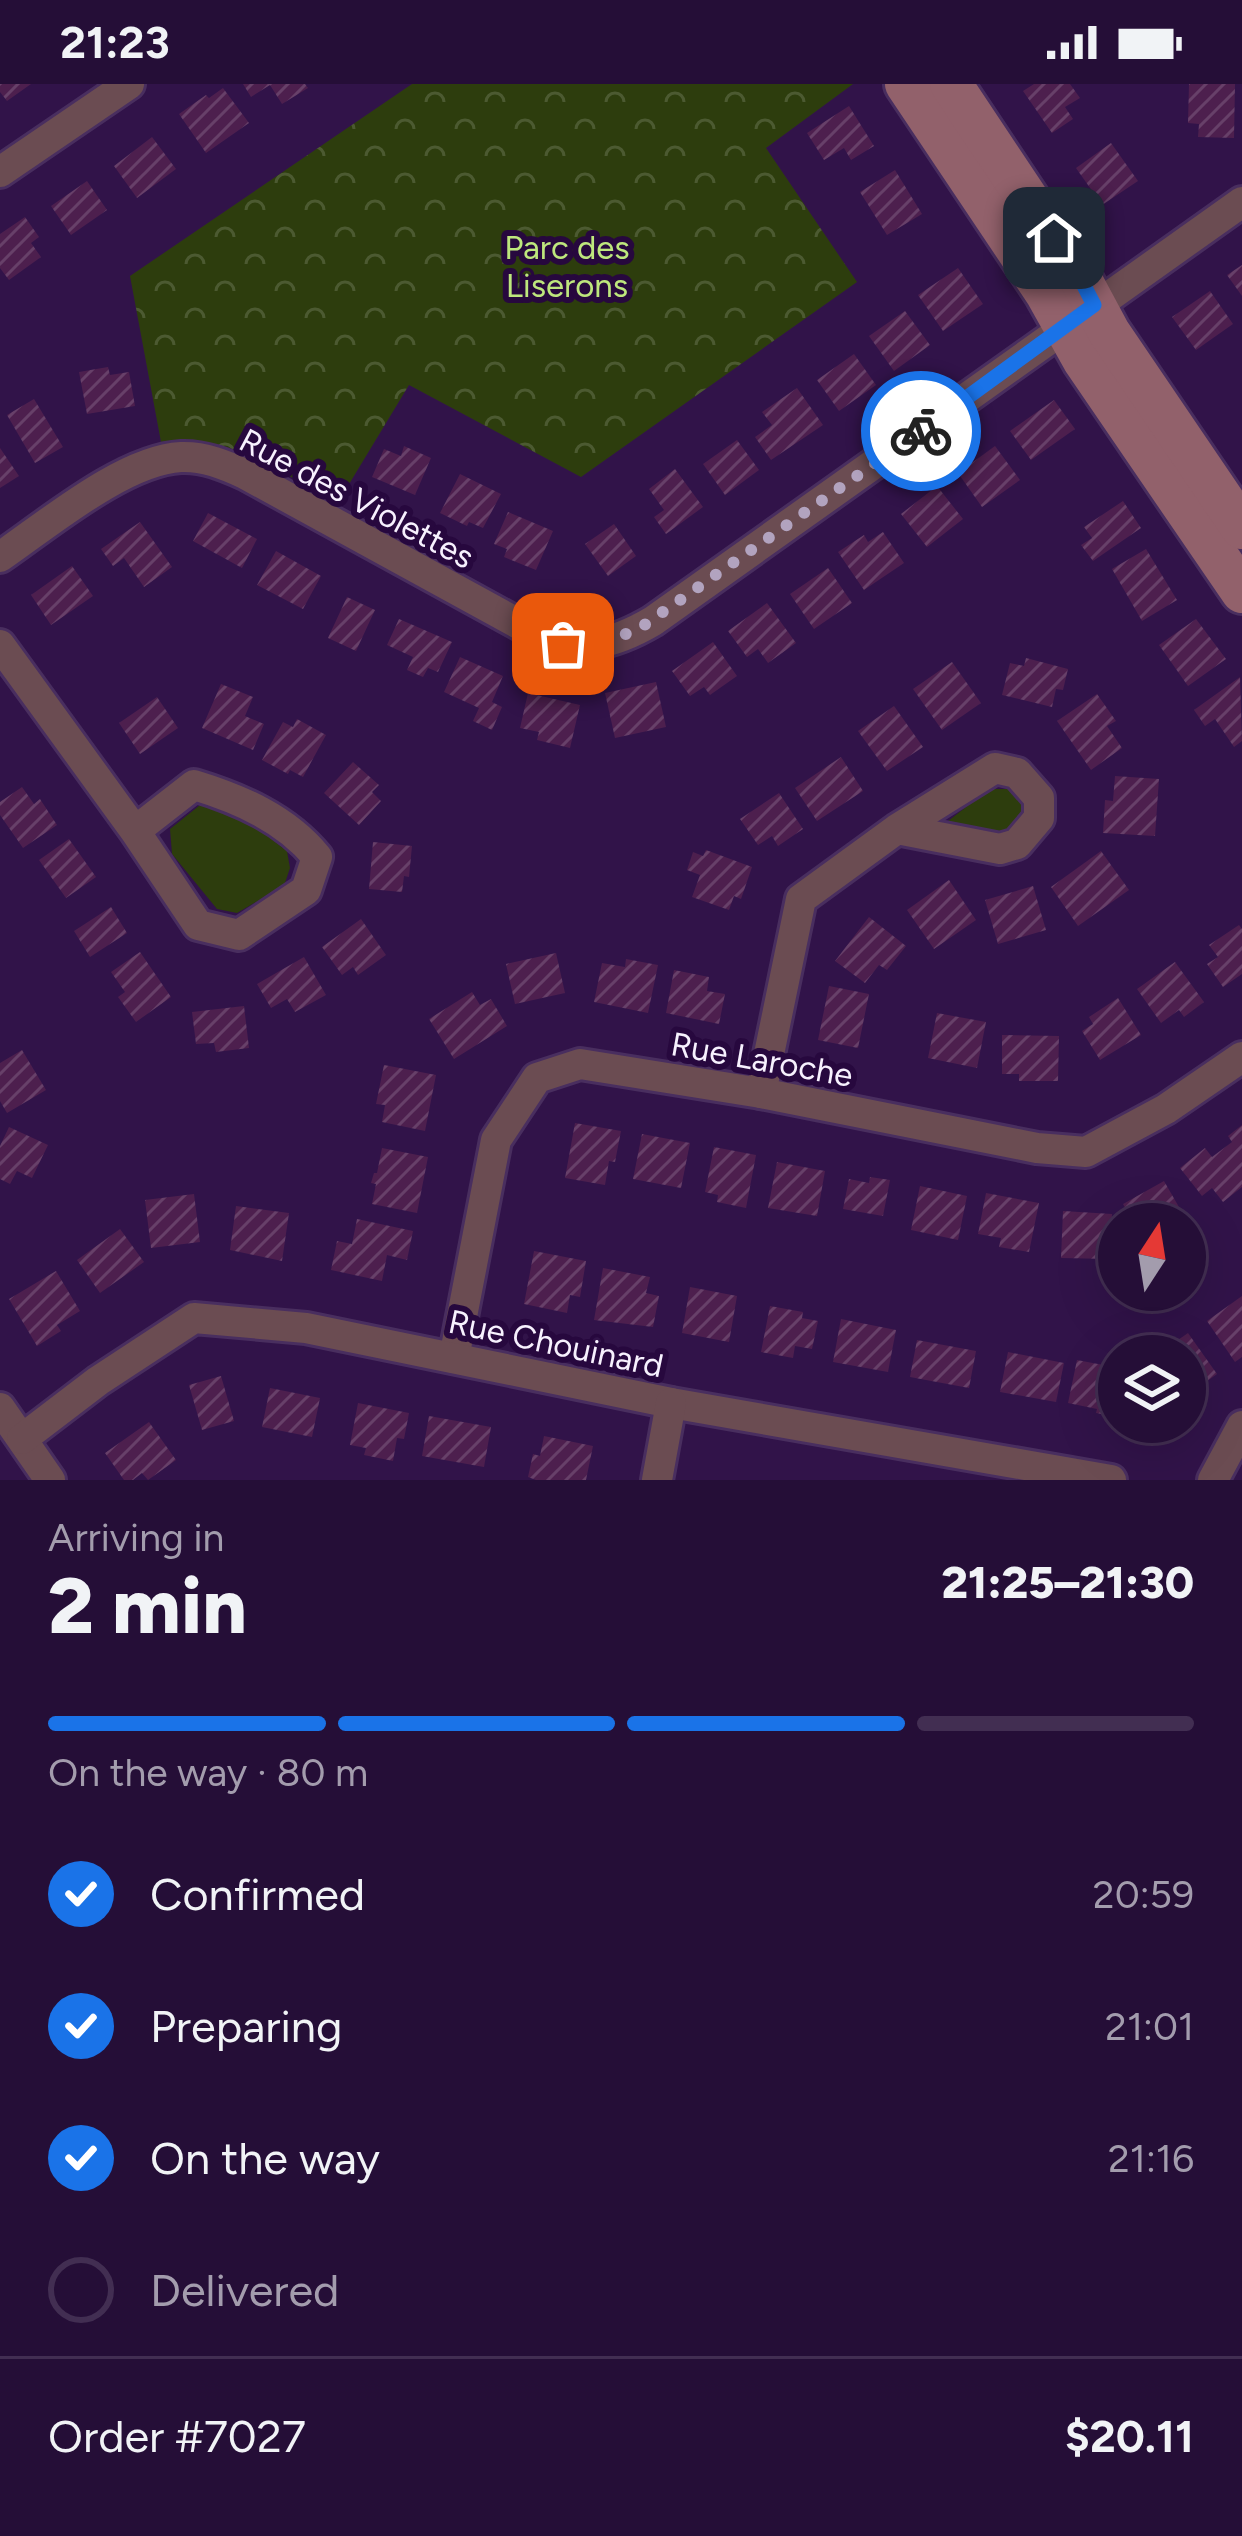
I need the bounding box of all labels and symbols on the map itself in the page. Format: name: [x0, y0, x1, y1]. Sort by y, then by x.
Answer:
pin: [1003, 187, 1105, 289]
park label: Parc des Liserons: [504, 228, 630, 305]
courier: [861, 371, 981, 491]
street label: Rue des Violettes: [233, 420, 480, 577]
pin: [512, 593, 614, 695]
street label: Rue Laroche: [668, 1024, 856, 1095]
north arrow: [1098, 1203, 1206, 1311]
street label: Rue Chouinard: [445, 1302, 667, 1385]

